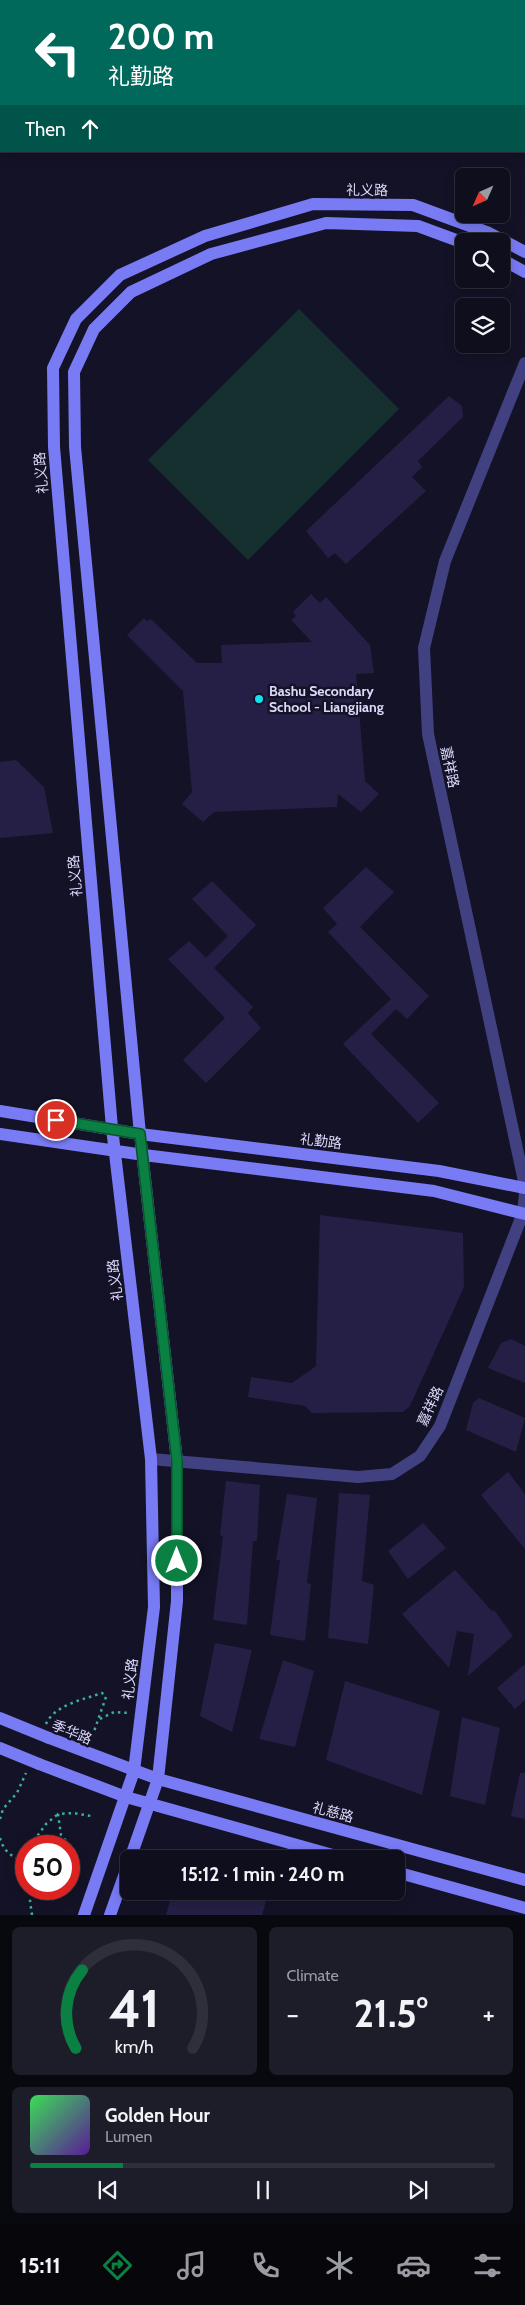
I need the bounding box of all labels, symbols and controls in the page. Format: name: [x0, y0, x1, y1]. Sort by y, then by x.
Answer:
text: 200 m: [108, 15, 214, 58]
icon: left: [25, 20, 90, 85]
text: 礼勤路: [108, 63, 174, 90]
icon: ahead: [76, 115, 104, 143]
text: Then: [25, 118, 66, 141]
north arrow: [455, 168, 510, 222]
map controls: [455, 168, 510, 353]
street label: 礼义路: [346, 181, 388, 199]
button: search: [455, 233, 510, 288]
button: layers: [455, 298, 510, 353]
street label: 礼义路: [30, 451, 52, 495]
place label: Bashu Secondary School - Liangjiang: [269, 682, 384, 716]
marker: Bashu Secondary School - Liangjiang: [253, 693, 265, 705]
street label: 嘉祥路: [437, 745, 463, 789]
street label: 礼义路: [64, 854, 86, 898]
pin: [35, 1099, 77, 1141]
icon: arrive: [42, 1106, 70, 1134]
street label: 礼勤路: [299, 1130, 343, 1152]
street label: 礼义路: [104, 1258, 126, 1302]
street label: 嘉祥路: [413, 1383, 447, 1429]
position arrow: [150, 1534, 202, 1586]
street label: 礼义路: [119, 1657, 141, 1701]
street label: 季华路: [49, 1716, 95, 1748]
street label: 礼慈路: [310, 1798, 356, 1826]
speed limit sign: 50: [15, 1835, 80, 1900]
text: 15:12 · 1 min · 240 m: [181, 1863, 344, 1886]
text: Climate: [287, 1966, 339, 1985]
text: 41: [109, 1977, 160, 2040]
text: 21.5°: [354, 1990, 428, 2037]
text: −: [287, 1997, 299, 2031]
text: +: [483, 1997, 495, 2031]
text: km/h: [115, 2036, 154, 2057]
text: Golden Hour: [105, 2104, 210, 2127]
text: Lumen: [105, 2127, 152, 2146]
icon: previous: [94, 2176, 122, 2204]
icon: pause: [249, 2176, 277, 2204]
icon: next: [404, 2176, 432, 2204]
icon: directions: [100, 2248, 135, 2283]
icon: music: [174, 2248, 209, 2283]
icon: phone: [248, 2248, 283, 2283]
icon: climate: [322, 2248, 357, 2283]
icon: car: [396, 2248, 431, 2283]
icon: filters: [470, 2248, 505, 2283]
text: 15:11: [20, 2252, 61, 2279]

